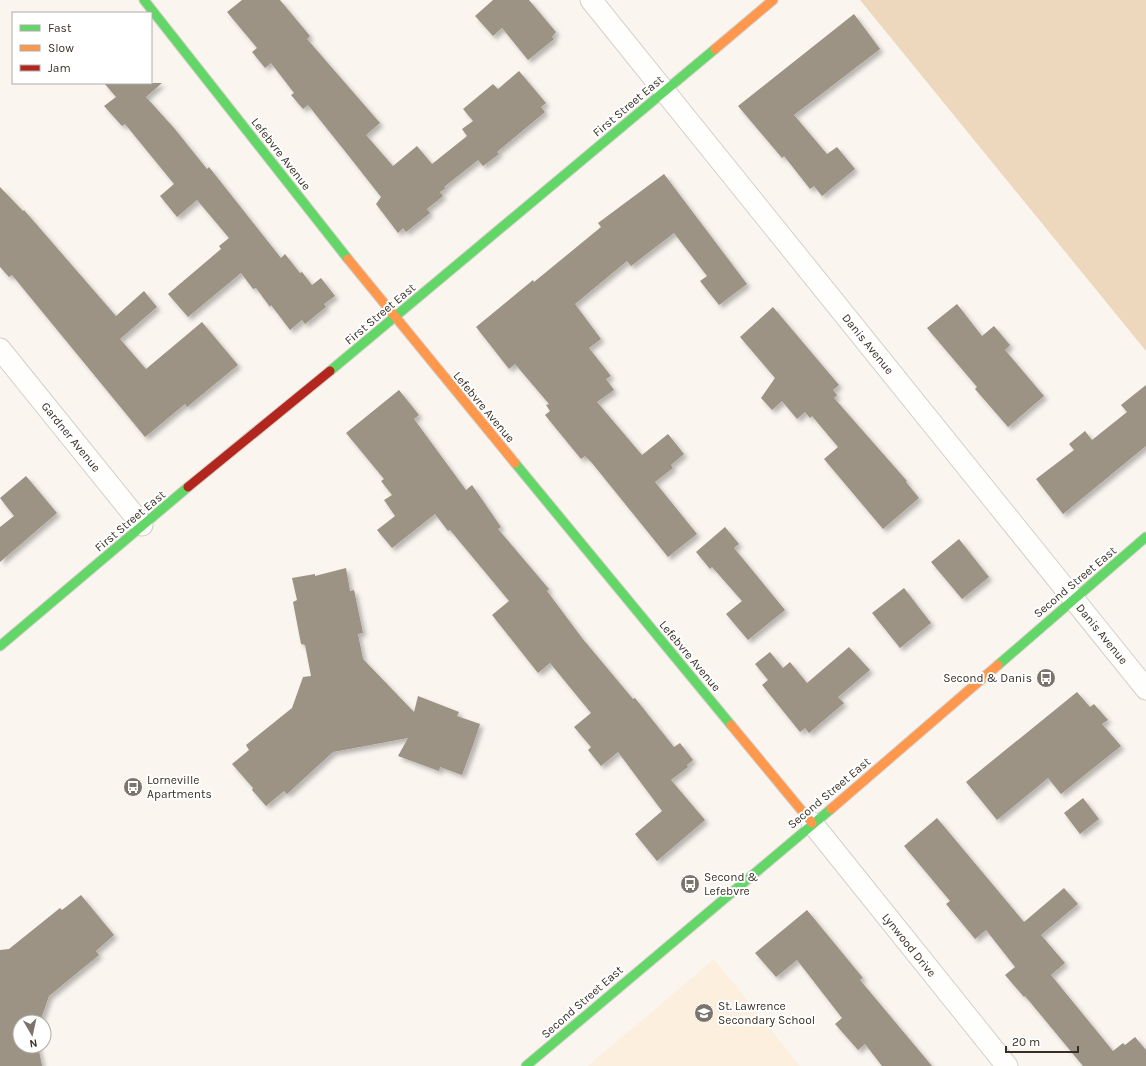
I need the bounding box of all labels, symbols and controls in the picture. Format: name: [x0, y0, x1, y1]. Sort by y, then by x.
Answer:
legend: [12, 12, 152, 84]
text: Fast: [48, 21, 72, 35]
text: Slow: [48, 41, 74, 55]
text: Jam: [48, 61, 71, 75]
street label: First Street East: [590, 72, 667, 140]
street label: Lefebvre Avenue: [248, 115, 314, 193]
street label: First Street East: [342, 280, 419, 348]
street label: Danis Avenue: [839, 311, 897, 377]
street label: Lefebvre Avenue: [450, 369, 518, 445]
street label: Gardner Avenue: [39, 399, 103, 475]
street label: First Street East: [92, 487, 169, 555]
street label: Second Street East: [1031, 543, 1119, 621]
street label: Danis Avenue: [1073, 601, 1131, 667]
street label: Lefebvre Avenue: [656, 618, 724, 694]
bus stop icon: Second & Danis: [1035, 667, 1057, 689]
place label: Second & Danis: [943, 671, 1032, 685]
street label: Second Street East: [785, 754, 873, 832]
place label: Lorneville Apartments: [147, 773, 212, 801]
bus stop icon: Lorneville Apartments: [122, 776, 144, 798]
place label: Second & Lefebvre: [704, 870, 758, 898]
bus stop icon: Second & Lefebvre: [679, 873, 701, 895]
street label: Lynwood Drive: [879, 910, 939, 980]
street label: Second Street East: [538, 963, 626, 1041]
place label: St. Lawrence Secondary School: [718, 999, 815, 1027]
school or university icon: St. Lawrence Secondary School: [693, 1002, 715, 1024]
north arrow: [12, 1014, 52, 1054]
scale bar: [1006, 1028, 1078, 1054]
text: 20 m: [1012, 1035, 1040, 1049]
text: N: [29, 1036, 38, 1050]

